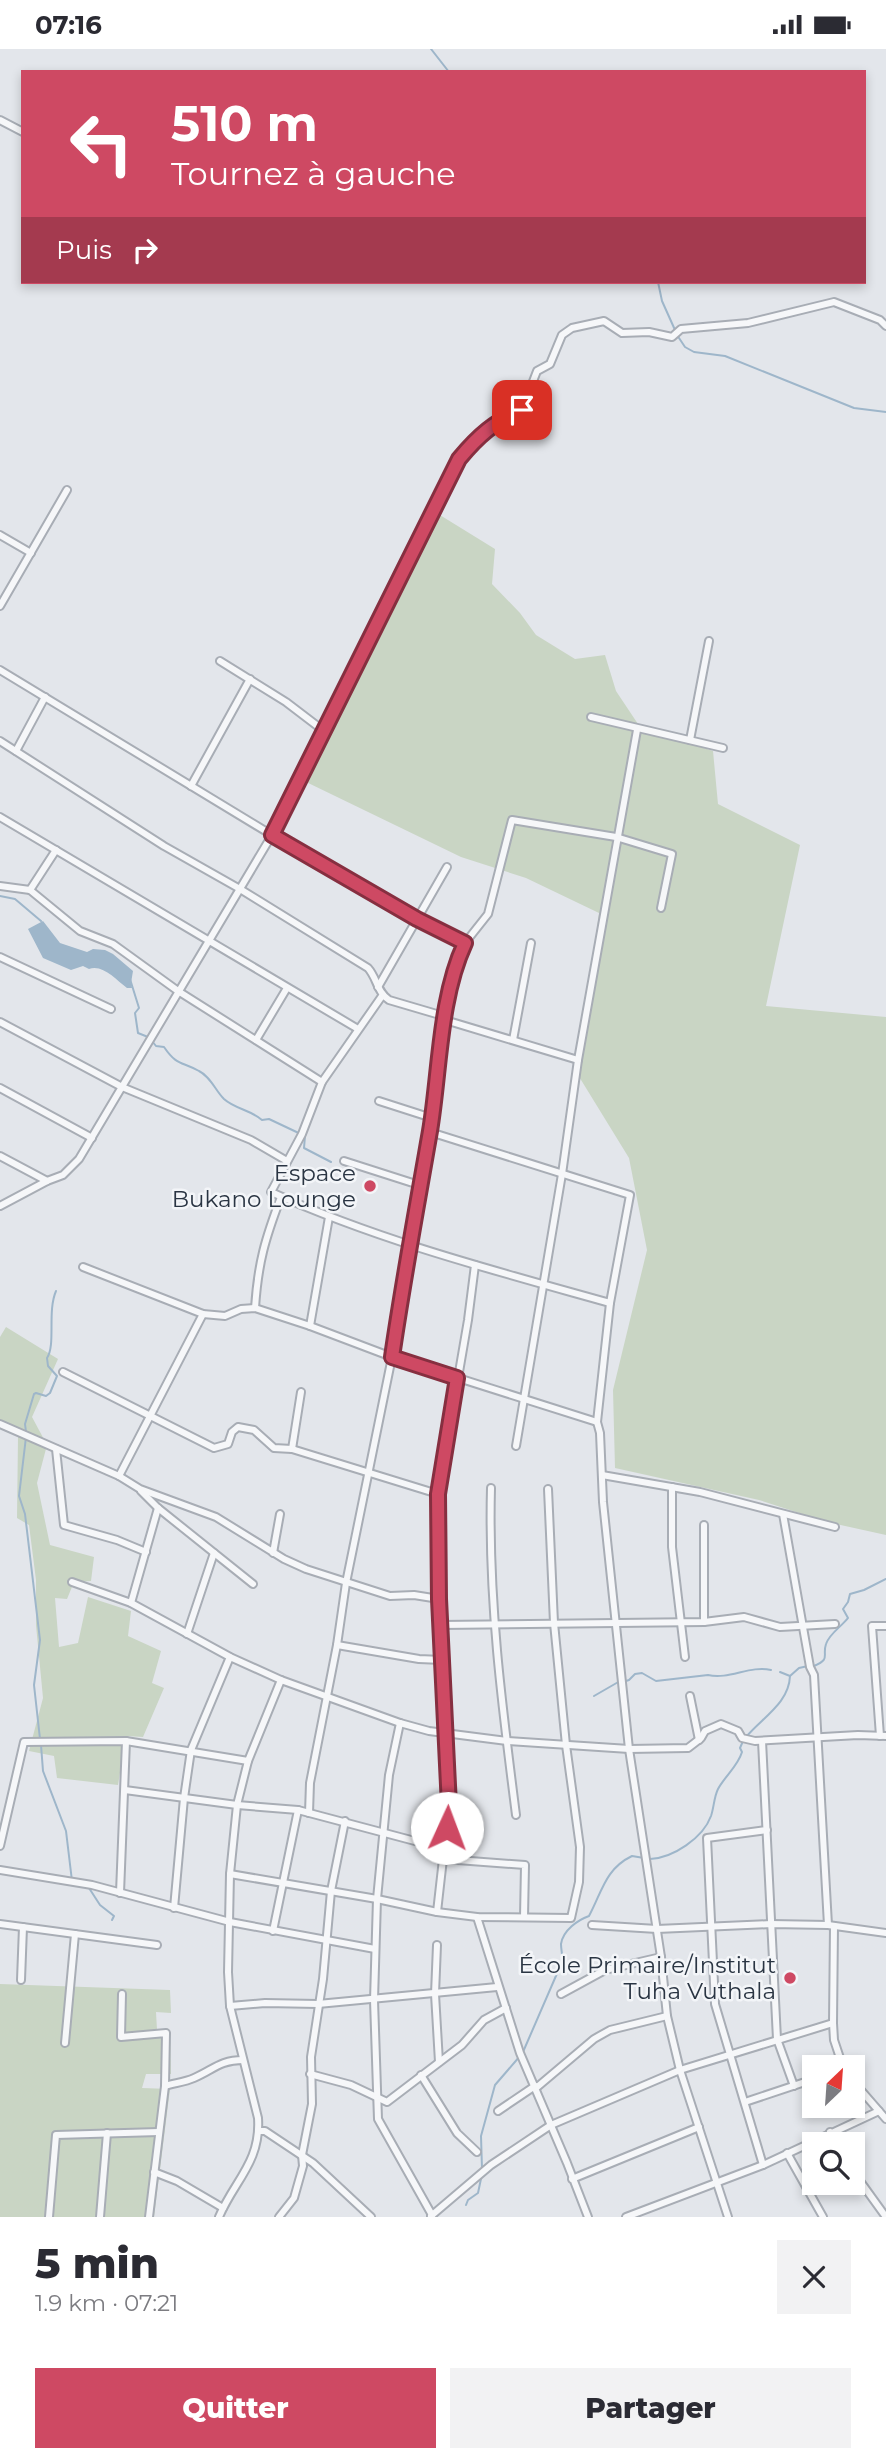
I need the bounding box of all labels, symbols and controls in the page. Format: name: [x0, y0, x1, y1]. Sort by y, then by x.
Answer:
text: 07:16: [35, 9, 102, 41]
text: 510 m: [171, 94, 318, 153]
icon: left: [56, 98, 147, 189]
text: Tournez à gauche: [171, 154, 456, 193]
icon: right: [126, 231, 164, 269]
text: Puis: [56, 234, 112, 266]
pin: [492, 380, 552, 440]
icon: arrive: [503, 391, 541, 429]
place label: Espace Bukano Lounge: [172, 1159, 356, 1213]
marker: Espace Bukano Lounge: [362, 1178, 378, 1194]
position arrow: [410, 1791, 484, 1865]
place label: École Primaire/Institut Tuha Vuthala: [518, 1951, 776, 2005]
marker: École Primaire/Institut Tuha Vuthala: [782, 1970, 798, 1986]
north arrow: [802, 2055, 864, 2117]
map controls: [802, 2055, 865, 2195]
button: search: [802, 2132, 865, 2195]
text: 5 min: [35, 2237, 159, 2289]
button: close: [777, 2240, 851, 2314]
text: 1.9 km · 07:21: [35, 2289, 178, 2317]
button: Quitter: [35, 2368, 436, 2448]
button: Partager: [450, 2368, 851, 2448]

